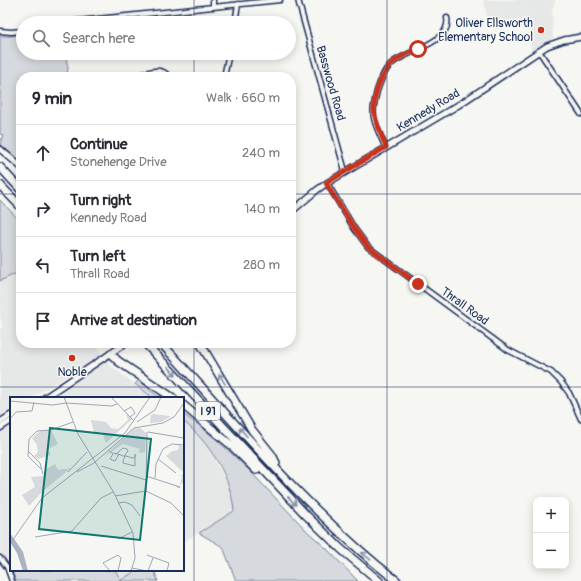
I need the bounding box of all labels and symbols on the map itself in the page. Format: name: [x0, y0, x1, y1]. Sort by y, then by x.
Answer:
place label: Oliver Ellsworth Elementary School: [438, 16, 533, 45]
marker: Oliver Ellsworth Elementary School: [536, 25, 546, 35]
route start: [409, 40, 427, 58]
street label: Basswood Road: [313, 44, 348, 123]
street label: Kennedy Road: [394, 86, 463, 135]
route end: [409, 275, 427, 293]
street label: Thrall Road: [438, 284, 492, 329]
marker: Noble: [67, 353, 77, 363]
place label: Noble: [57, 365, 87, 380]
one-way arrow: [167, 366, 176, 376]
one-way arrow: [217, 373, 225, 385]
inset map: [10, 397, 184, 571]
road number: I 91: [196, 402, 220, 420]
one-way arrow: [239, 427, 248, 437]
one-way arrow: [287, 496, 297, 506]
one-way arrow: [361, 552, 372, 561]

